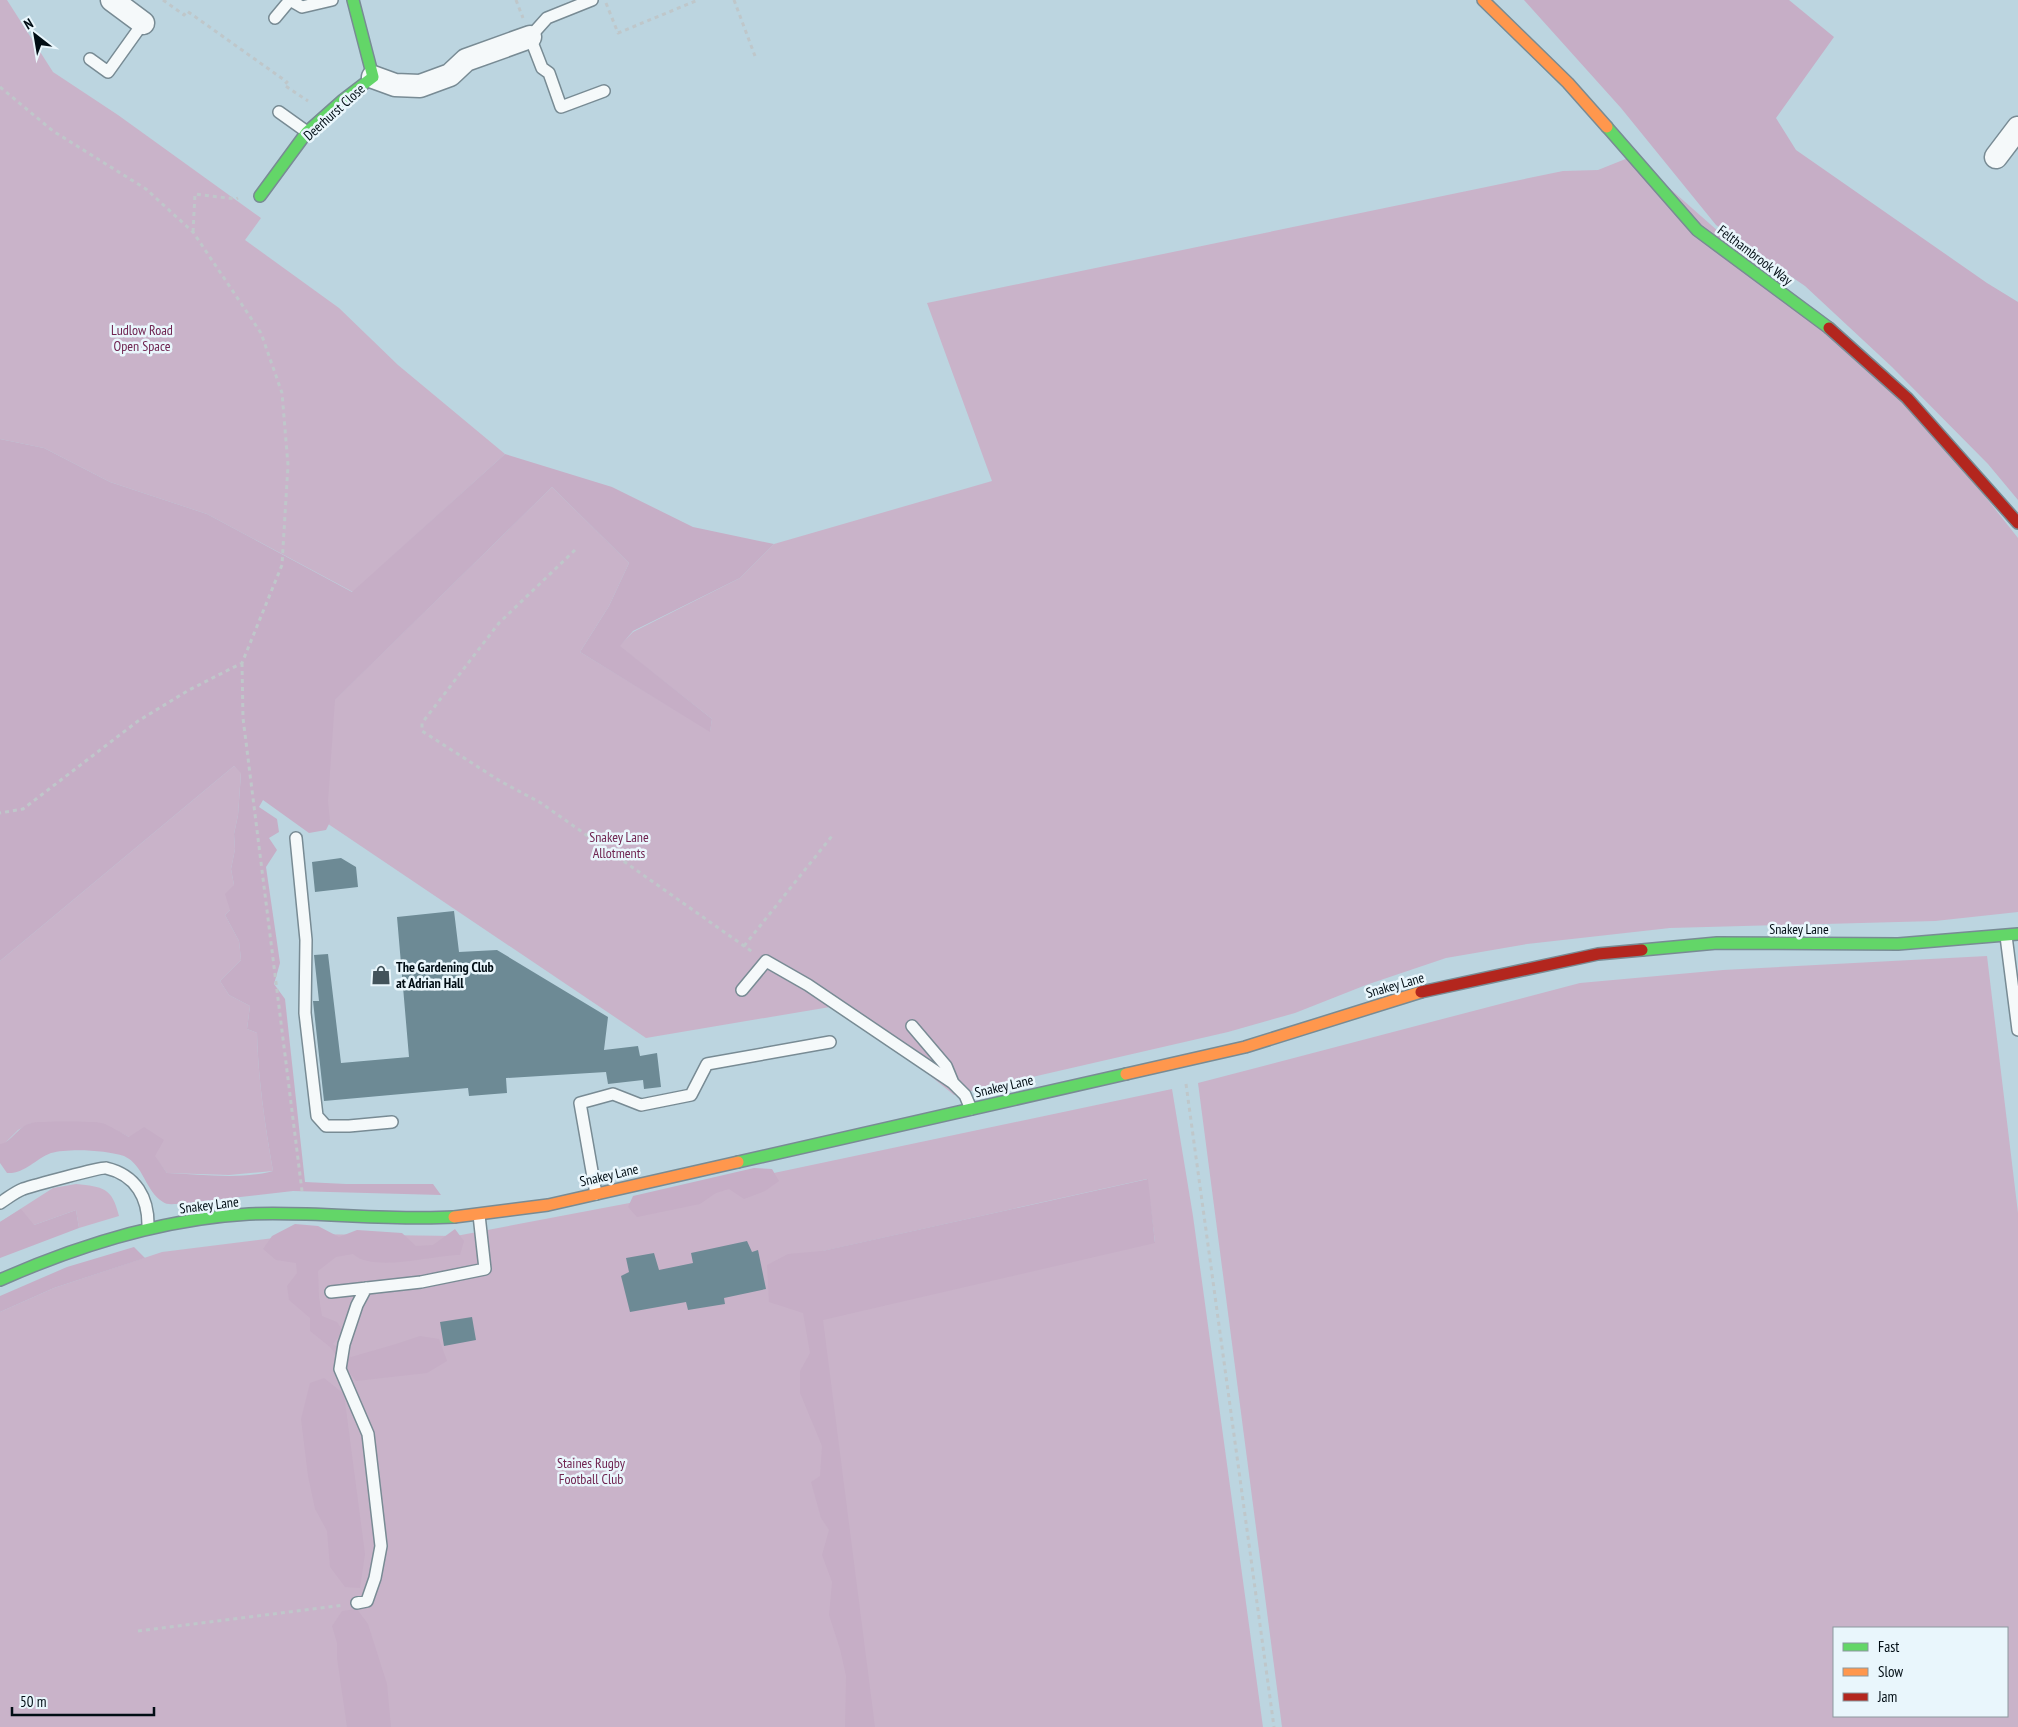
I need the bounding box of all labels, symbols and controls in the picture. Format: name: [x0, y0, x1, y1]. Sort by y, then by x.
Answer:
north arrow: [10, 10, 60, 60]
text: N: [20, 14, 36, 34]
street label: Deerhurst Close: [300, 80, 369, 144]
street label: Felthambrook Way: [1714, 221, 1797, 289]
park label: Ludlow Road Open Space: [111, 321, 173, 355]
park label: Snakey Lane Allotments: [589, 828, 649, 862]
street label: Snakey Lane: [1769, 920, 1829, 938]
place label: The Gardening Club at Adrian Hall: [396, 958, 494, 992]
shop icon: The Gardening Club at Adrian Hall: [370, 964, 392, 986]
street label: Snakey Lane: [1364, 968, 1426, 1002]
street label: Snakey Lane: [973, 1070, 1035, 1101]
street label: Snakey Lane: [578, 1159, 640, 1190]
street label: Snakey Lane: [178, 1192, 240, 1218]
park label: Staines Rugby Football Club: [557, 1454, 626, 1488]
legend: [1833, 1627, 2008, 1717]
text: Fast: [1878, 1637, 1899, 1656]
text: Slow: [1878, 1662, 1903, 1681]
scale bar: [12, 1684, 155, 1716]
text: Jam: [1877, 1687, 1897, 1706]
text: 50 m: [20, 1692, 46, 1711]

